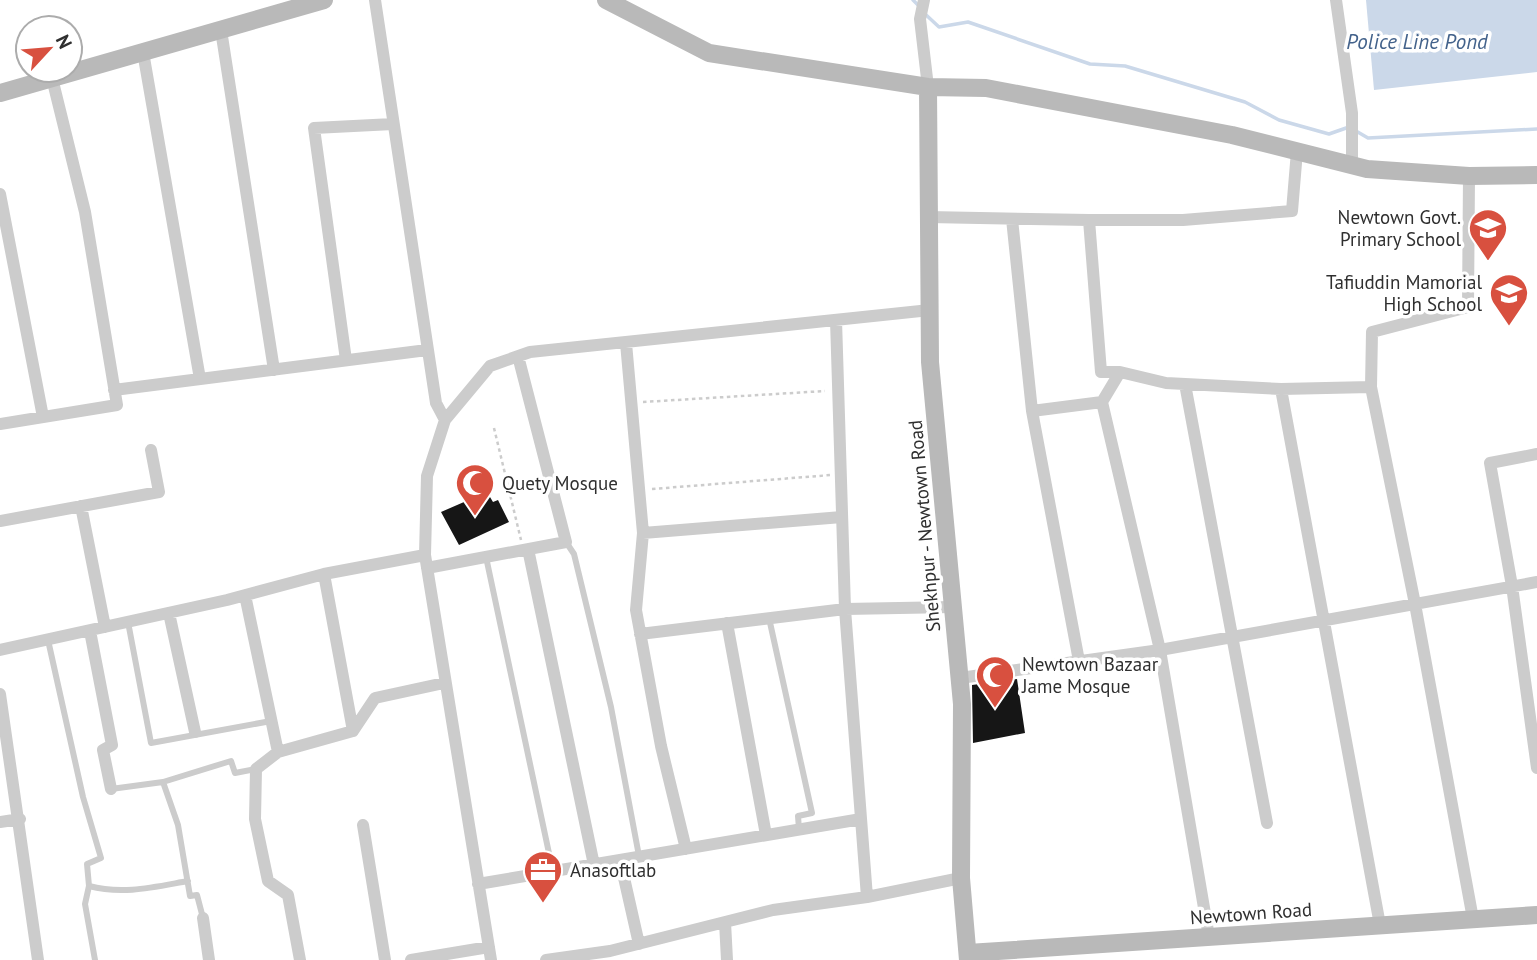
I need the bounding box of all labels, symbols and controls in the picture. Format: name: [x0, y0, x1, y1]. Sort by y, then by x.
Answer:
north arrow: [14, 14, 84, 84]
water label: Police Line Pond: [1346, 28, 1489, 55]
text: N: [51, 31, 78, 52]
place label: Newtown Govt. Primary School: [1338, 205, 1461, 251]
school or university icon: Newtown Govt. Primary School: [1467, 207, 1509, 262]
place label: Tafiuddin Mamorial High School: [1326, 270, 1482, 316]
school or university icon: Tafiuddin Mamorial High School: [1488, 272, 1530, 327]
street label: Shekhpur - Newtown Road: [903, 419, 945, 633]
mosque icon: Quety Mosque: [454, 462, 496, 517]
place label: Quety Mosque: [502, 471, 618, 495]
place label: Newtown Bazaar Jame Mosque: [1021, 652, 1159, 698]
mosque icon: Newtown Bazaar Jame Mosque: [974, 654, 1016, 709]
office icon: Anasoftlab: [522, 849, 564, 904]
place label: Anasoftlab: [570, 858, 656, 882]
street label: Newtown Road: [1189, 897, 1313, 929]

